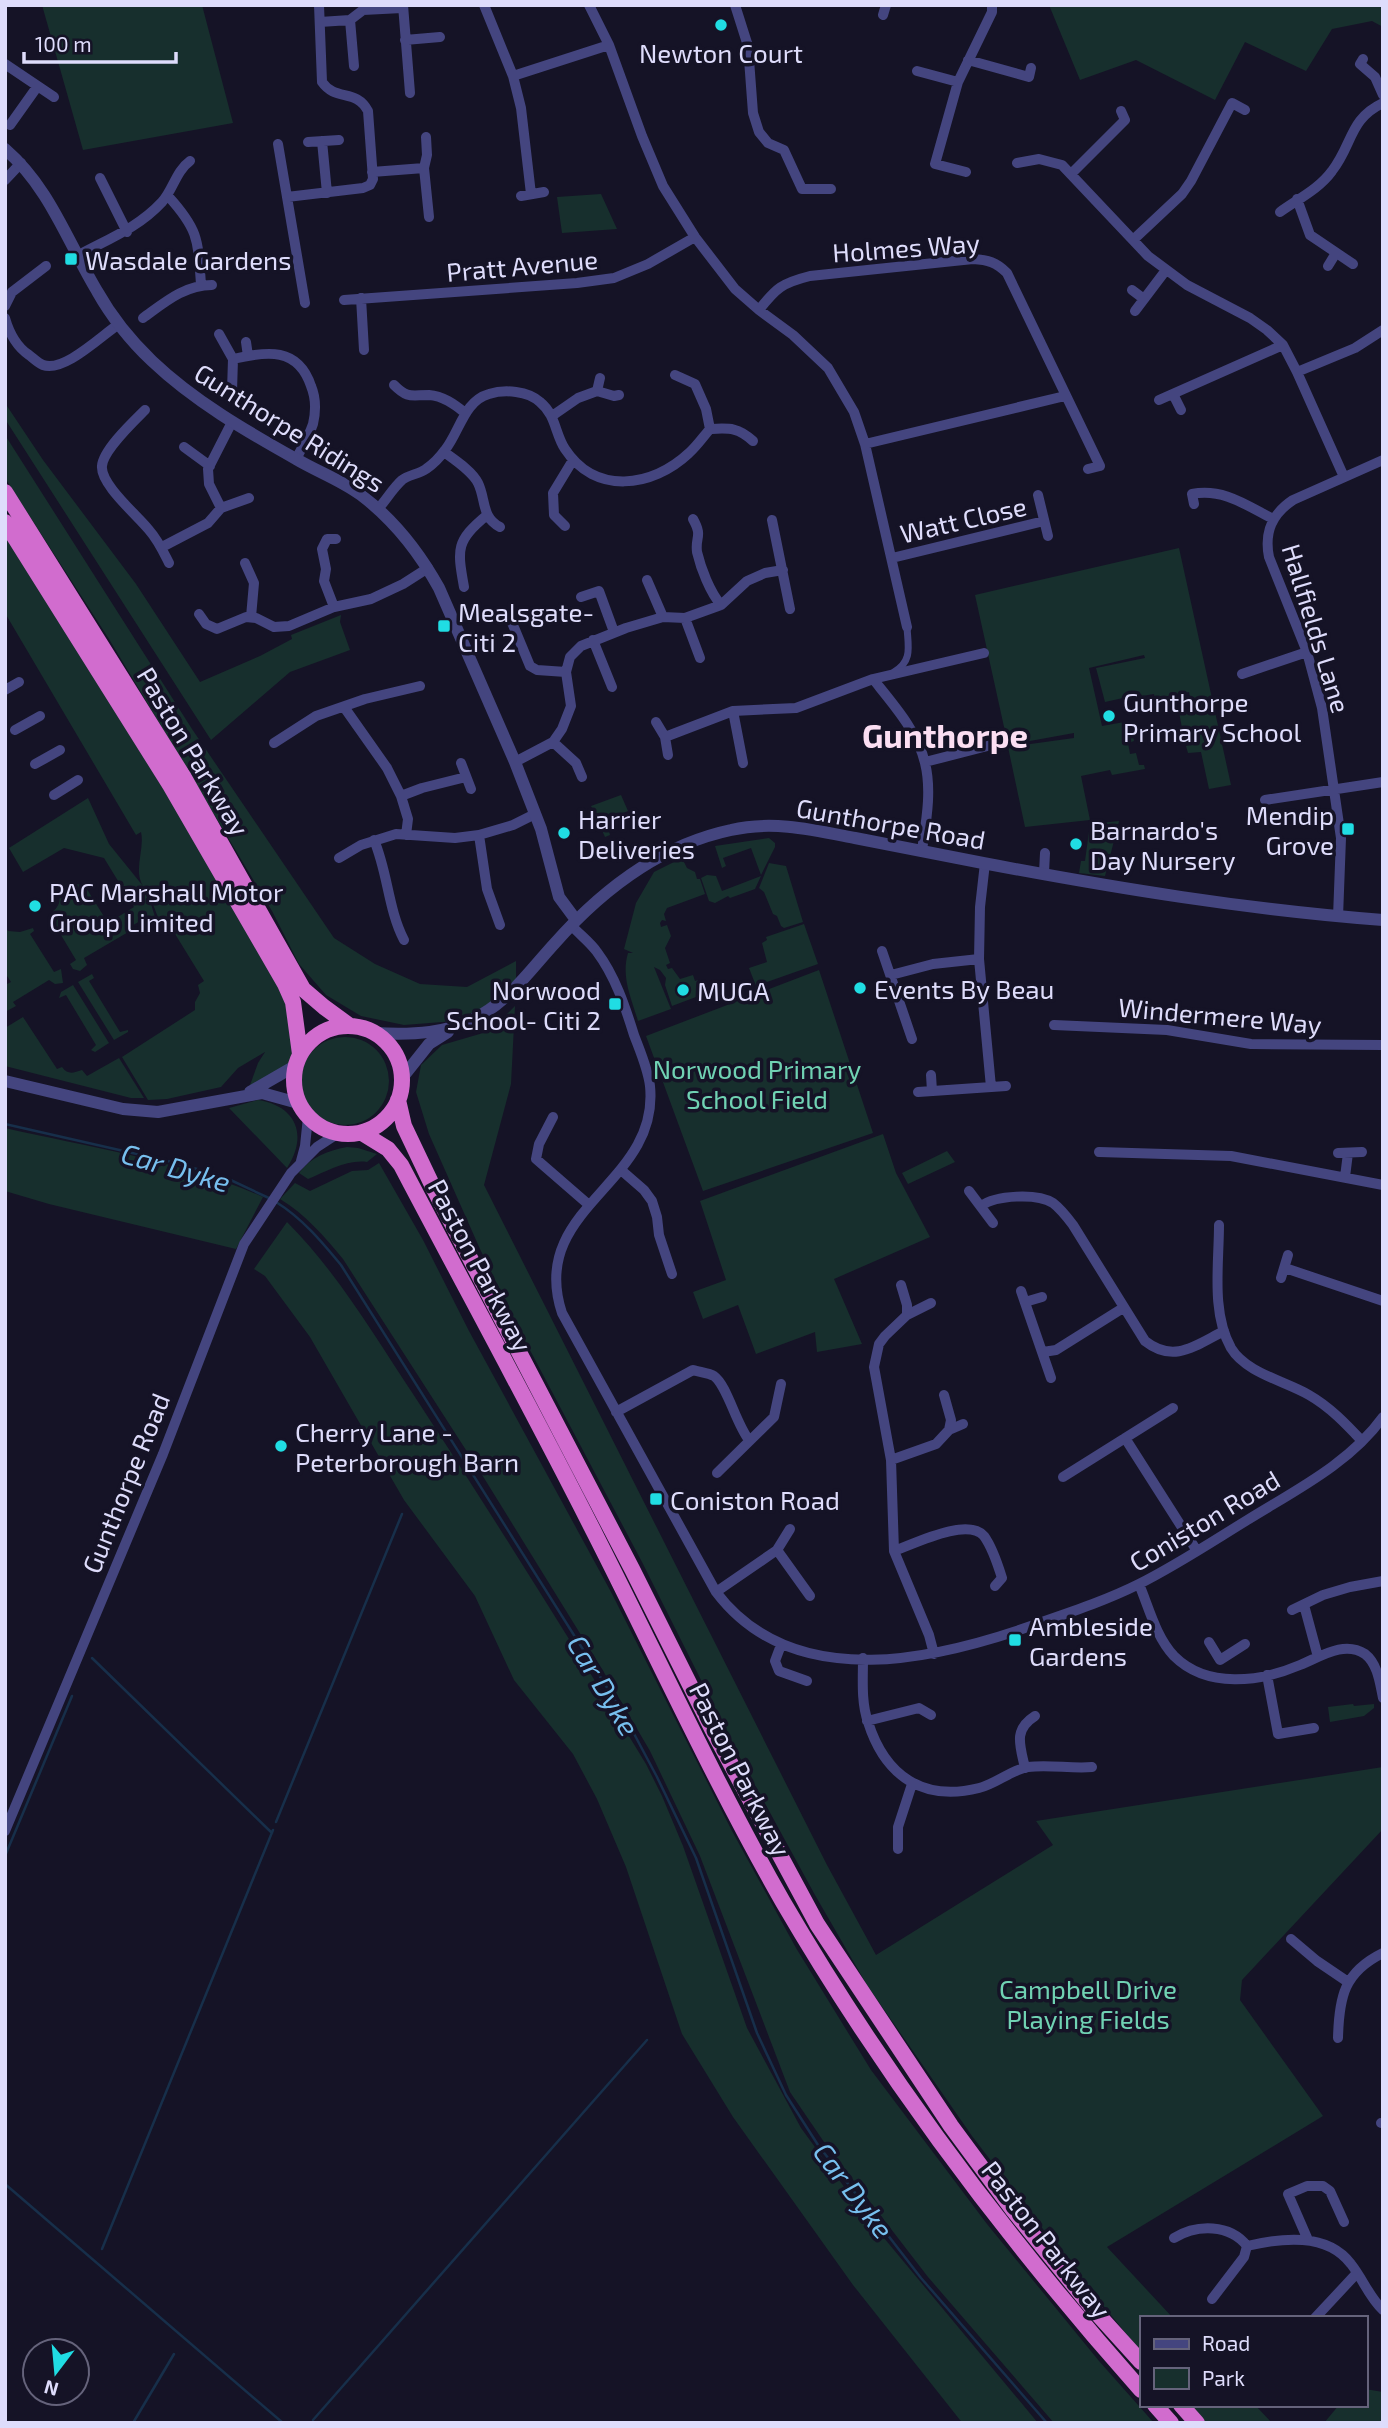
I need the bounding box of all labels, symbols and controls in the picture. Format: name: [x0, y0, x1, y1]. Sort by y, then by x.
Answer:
marker: Newton Court: [713, 17, 729, 33]
scale bar: [24, 21, 177, 65]
text: 100 m: [35, 31, 92, 56]
place label: Newton Court: [639, 37, 803, 68]
street label: Holmes Way: [831, 226, 981, 268]
street label: Pratt Avenue: [445, 243, 599, 287]
place label: Wasdale Gardens: [85, 244, 291, 275]
marker: Wasdale Gardens: [63, 251, 79, 267]
street label: Gunthorpe Ridings: [189, 356, 391, 498]
street label: Watt Close: [897, 489, 1029, 549]
street label: Hallfields Lane: [1277, 540, 1357, 716]
place label: Mealsgate- Citi 2: [458, 596, 594, 657]
marker: Mealsgate- Citi 2: [436, 618, 452, 634]
street label: Paston Parkway: [132, 661, 257, 841]
place label: Gunthorpe Primary School: [1123, 686, 1302, 747]
marker: Gunthorpe Primary School: [1101, 708, 1117, 724]
district label: Gunthorpe: [862, 715, 1028, 755]
street label: Gunthorpe Road: [794, 791, 988, 855]
place label: Mendip Grove: [1246, 799, 1334, 860]
place label: Harrier Deliveries: [578, 803, 695, 864]
place label: Barnardo's Day Nursery: [1090, 814, 1236, 875]
marker: Mendip Grove: [1340, 821, 1356, 837]
marker: Harrier Deliveries: [556, 825, 572, 841]
marker: Barnardo's Day Nursery: [1068, 836, 1084, 852]
place label: PAC Marshall Motor Group Limited: [49, 876, 283, 937]
marker: PAC Marshall Motor Group Limited: [27, 898, 43, 914]
place label: Events By Beau: [874, 973, 1054, 1004]
place label: Norwood School- Citi 2: [446, 974, 601, 1035]
place label: MUGA: [697, 975, 770, 1006]
marker: Events By Beau: [852, 980, 868, 996]
marker: MUGA: [675, 982, 691, 998]
street label: Windermere Way: [1117, 991, 1323, 1039]
marker: Norwood School- Citi 2: [607, 996, 623, 1012]
park label: Norwood Primary School Field: [653, 1053, 862, 1114]
water label: Car Dyke: [118, 1135, 234, 1199]
street label: Paston Parkway: [423, 1173, 540, 1357]
street label: Gunthorpe Road: [75, 1389, 175, 1577]
place label: Cherry Lane - Peterborough Barn: [295, 1416, 519, 1477]
marker: Cherry Lane - Peterborough Barn: [273, 1438, 289, 1454]
street label: Coniston Road: [1123, 1463, 1285, 1577]
place label: Coniston Road: [670, 1484, 840, 1515]
marker: Coniston Road: [648, 1491, 664, 1507]
place label: Ambleside Gardens: [1029, 1610, 1153, 1671]
water label: Car Dyke: [561, 1628, 647, 1742]
marker: Ambleside Gardens: [1007, 1632, 1023, 1648]
street label: Paston Parkway: [684, 1677, 798, 1861]
park label: Campbell Drive Playing Fields: [999, 1973, 1177, 2034]
water label: Car Dyke: [807, 2135, 901, 2245]
street label: Paston Parkway: [976, 2154, 1118, 2324]
legend: [1140, 2316, 1367, 2407]
text: Road: [1202, 2330, 1250, 2355]
north arrow: [21, 2337, 91, 2407]
text: Park: [1202, 2365, 1245, 2390]
text: N: [41, 2376, 61, 2402]

